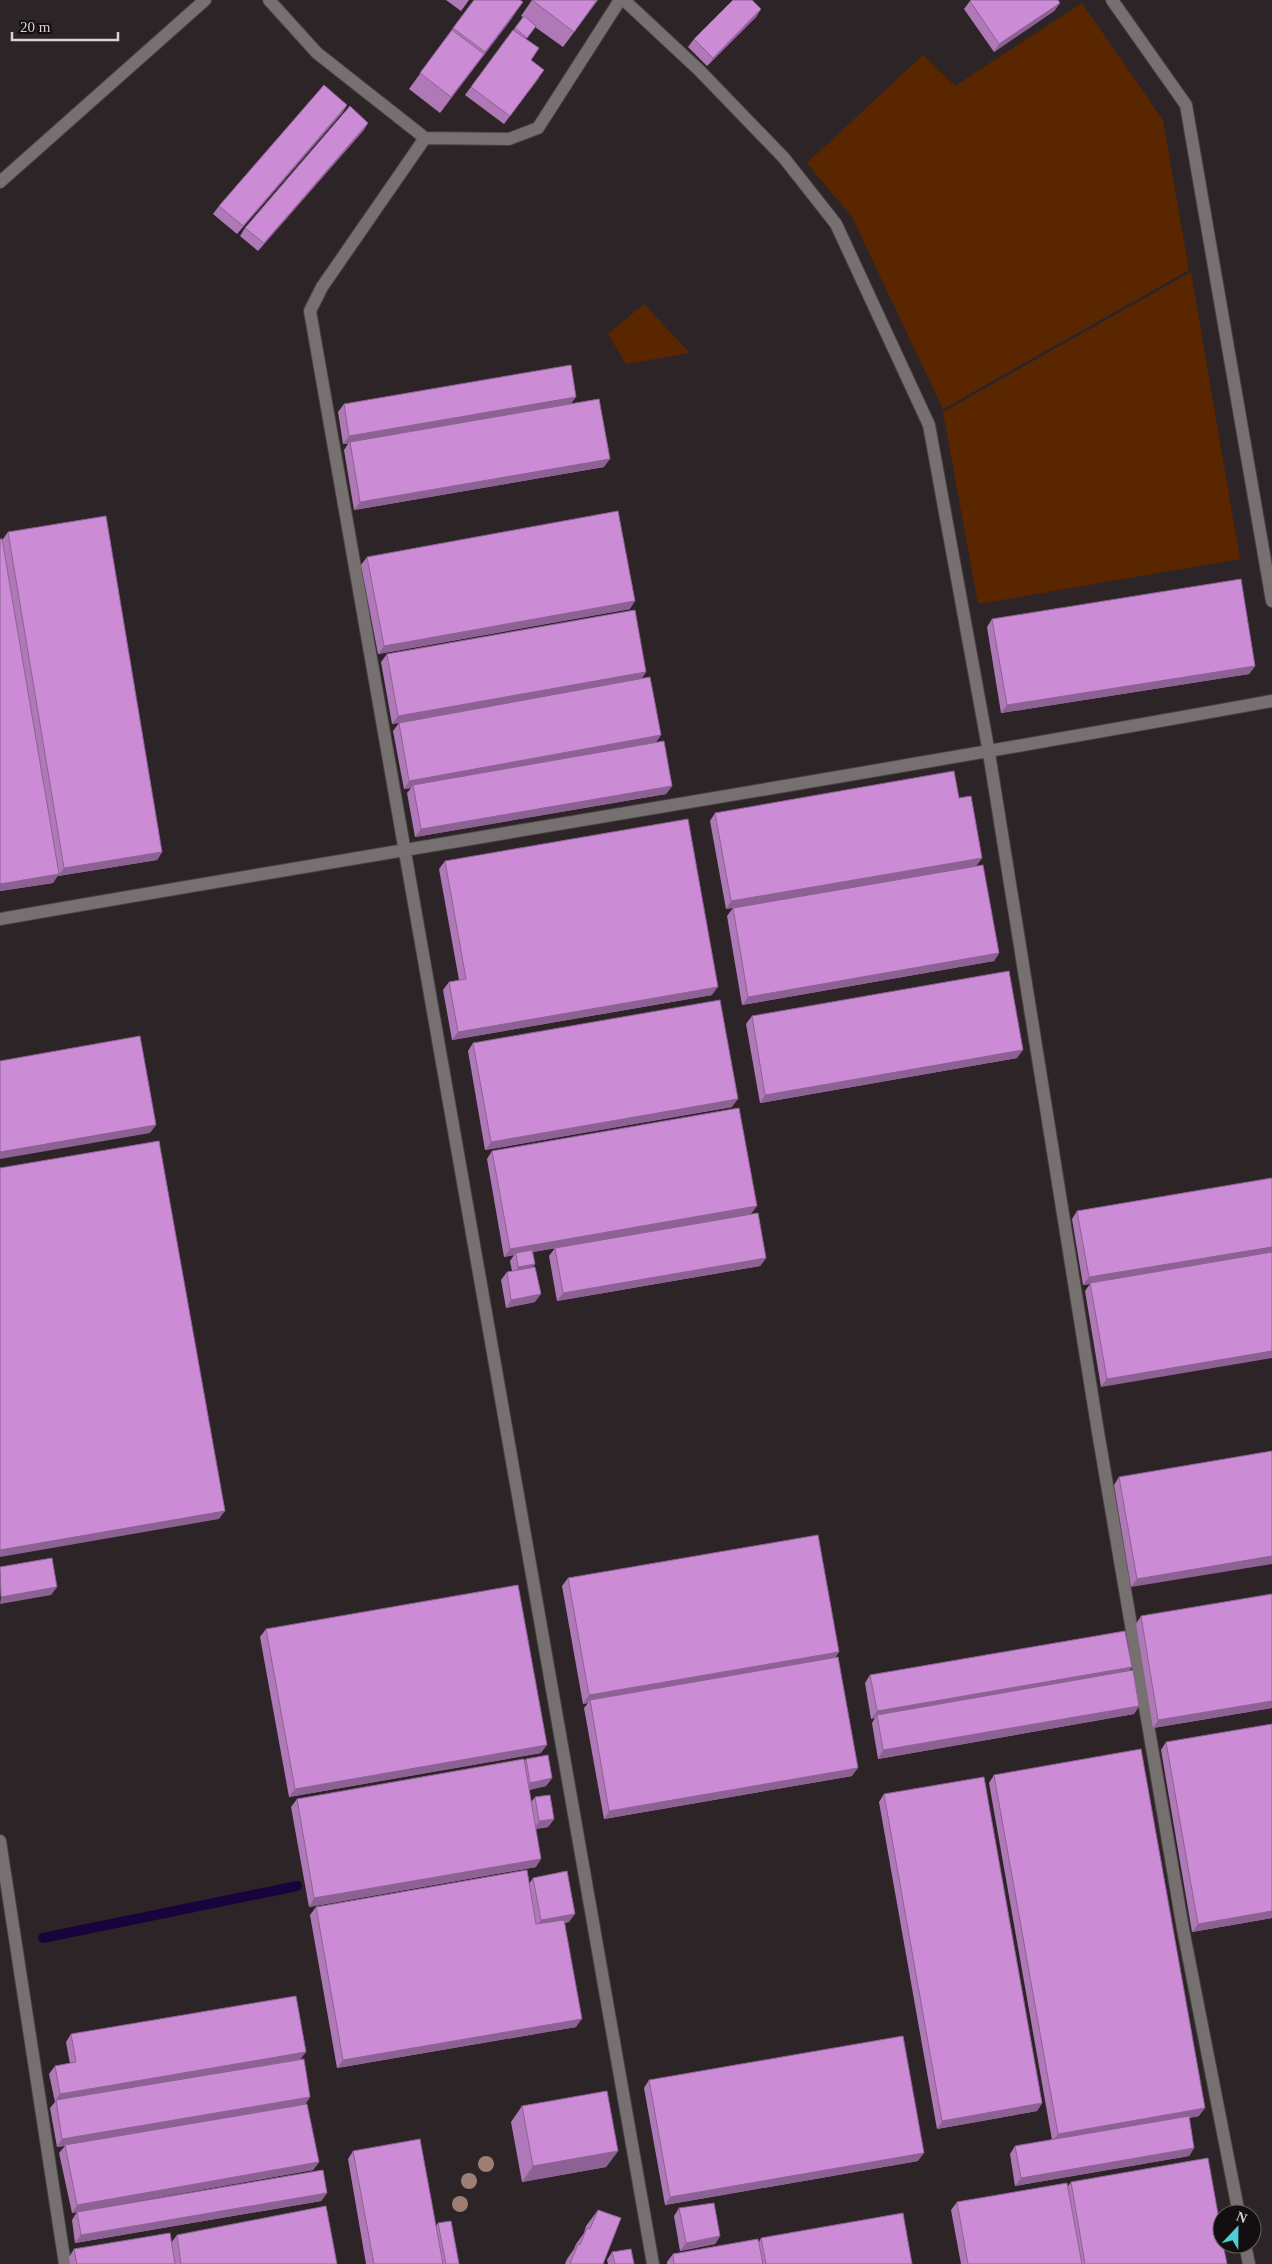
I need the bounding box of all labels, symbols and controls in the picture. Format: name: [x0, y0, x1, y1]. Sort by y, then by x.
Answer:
scale bar: [12, 10, 119, 42]
text: 20 m: [20, 19, 51, 35]
north arrow: [1212, 2204, 1262, 2254]
text: N: [1234, 2209, 1249, 2226]

